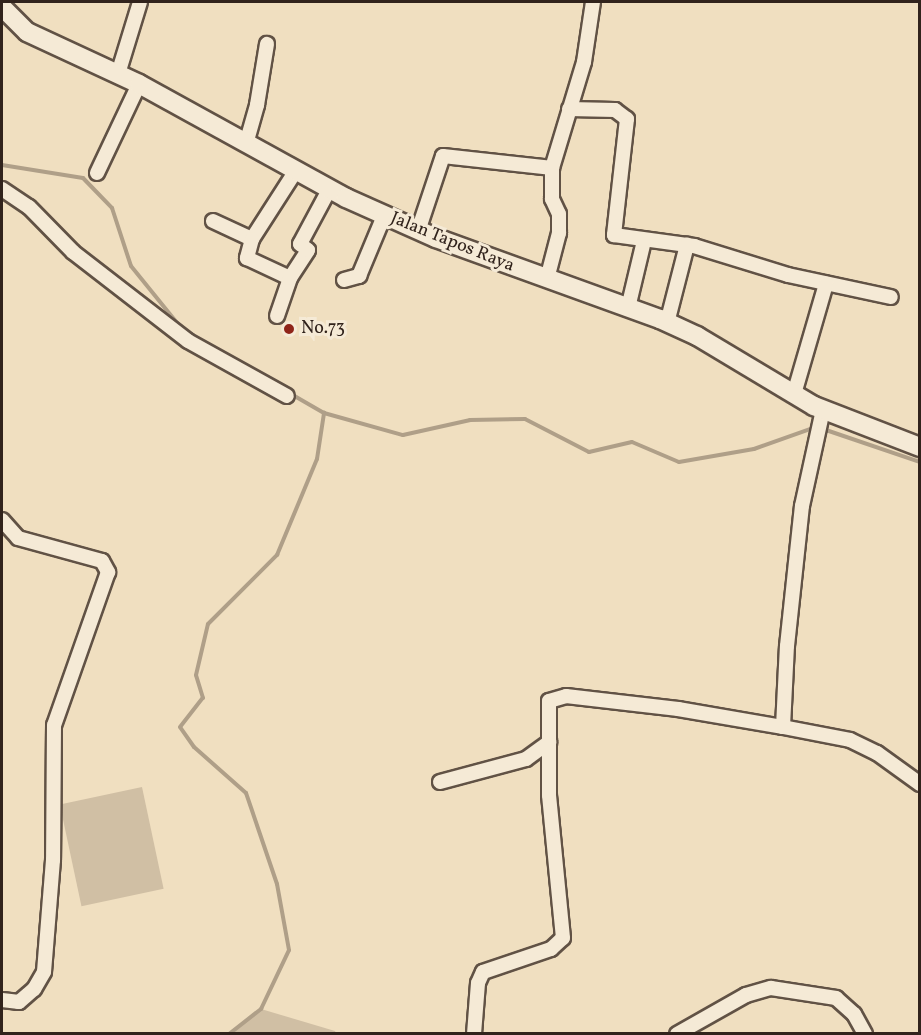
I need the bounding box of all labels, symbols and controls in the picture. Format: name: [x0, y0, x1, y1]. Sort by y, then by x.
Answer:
street label: Jalan Tapos Raya: [386, 208, 518, 278]
place label: No.73: [301, 318, 345, 340]
marker: No.73: [282, 322, 296, 336]

